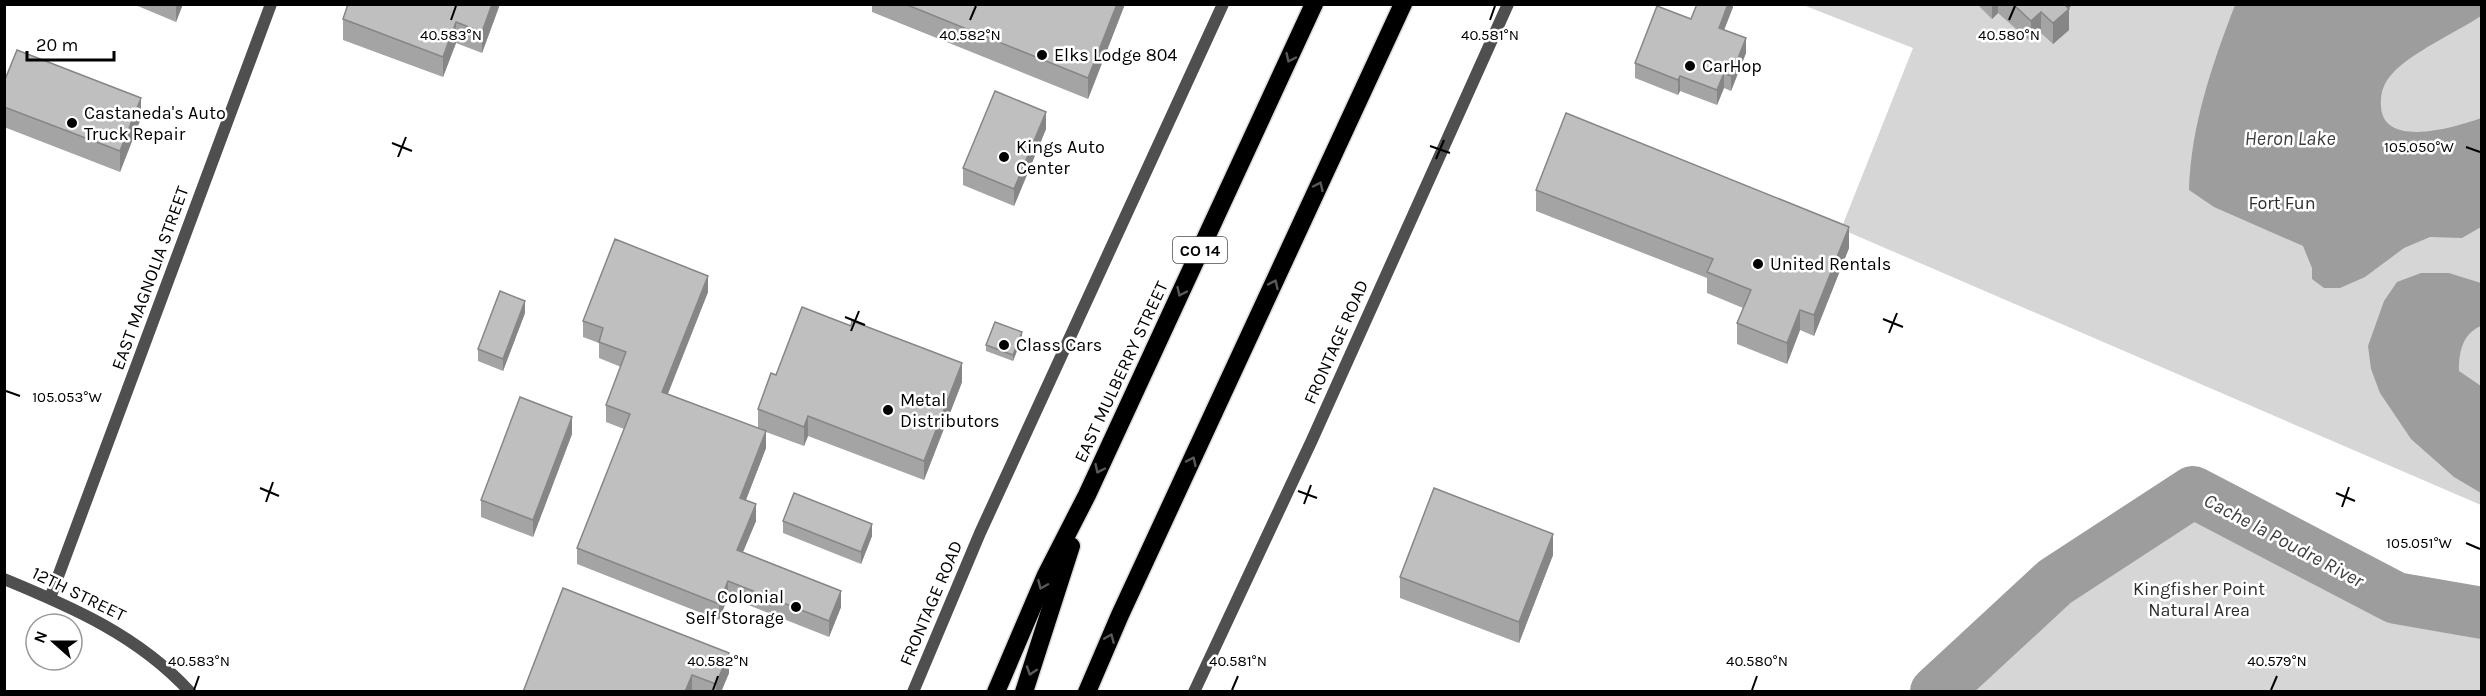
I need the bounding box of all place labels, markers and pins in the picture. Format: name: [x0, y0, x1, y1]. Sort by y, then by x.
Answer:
place label: Elks Lodge 804: [1054, 44, 1177, 66]
marker: Elks Lodge 804: [1035, 48, 1049, 62]
place label: CarHop: [1702, 55, 1762, 77]
marker: CarHop: [1683, 59, 1697, 73]
place label: Castaneda's Auto Truck Repair: [84, 102, 226, 145]
marker: Castaneda's Auto Truck Repair: [65, 116, 79, 130]
place label: Kings Auto Center: [1016, 136, 1105, 179]
marker: Kings Auto Center: [997, 150, 1011, 164]
place label: United Rentals: [1770, 253, 1891, 275]
marker: United Rentals: [1751, 257, 1765, 271]
place label: Class Cars: [1016, 334, 1102, 356]
marker: Class Cars: [997, 338, 1011, 352]
place label: Metal Distributors: [900, 389, 999, 432]
marker: Metal Distributors: [881, 403, 895, 417]
place label: Colonial Self Storage: [685, 586, 784, 629]
marker: Colonial Self Storage: [789, 600, 803, 614]

